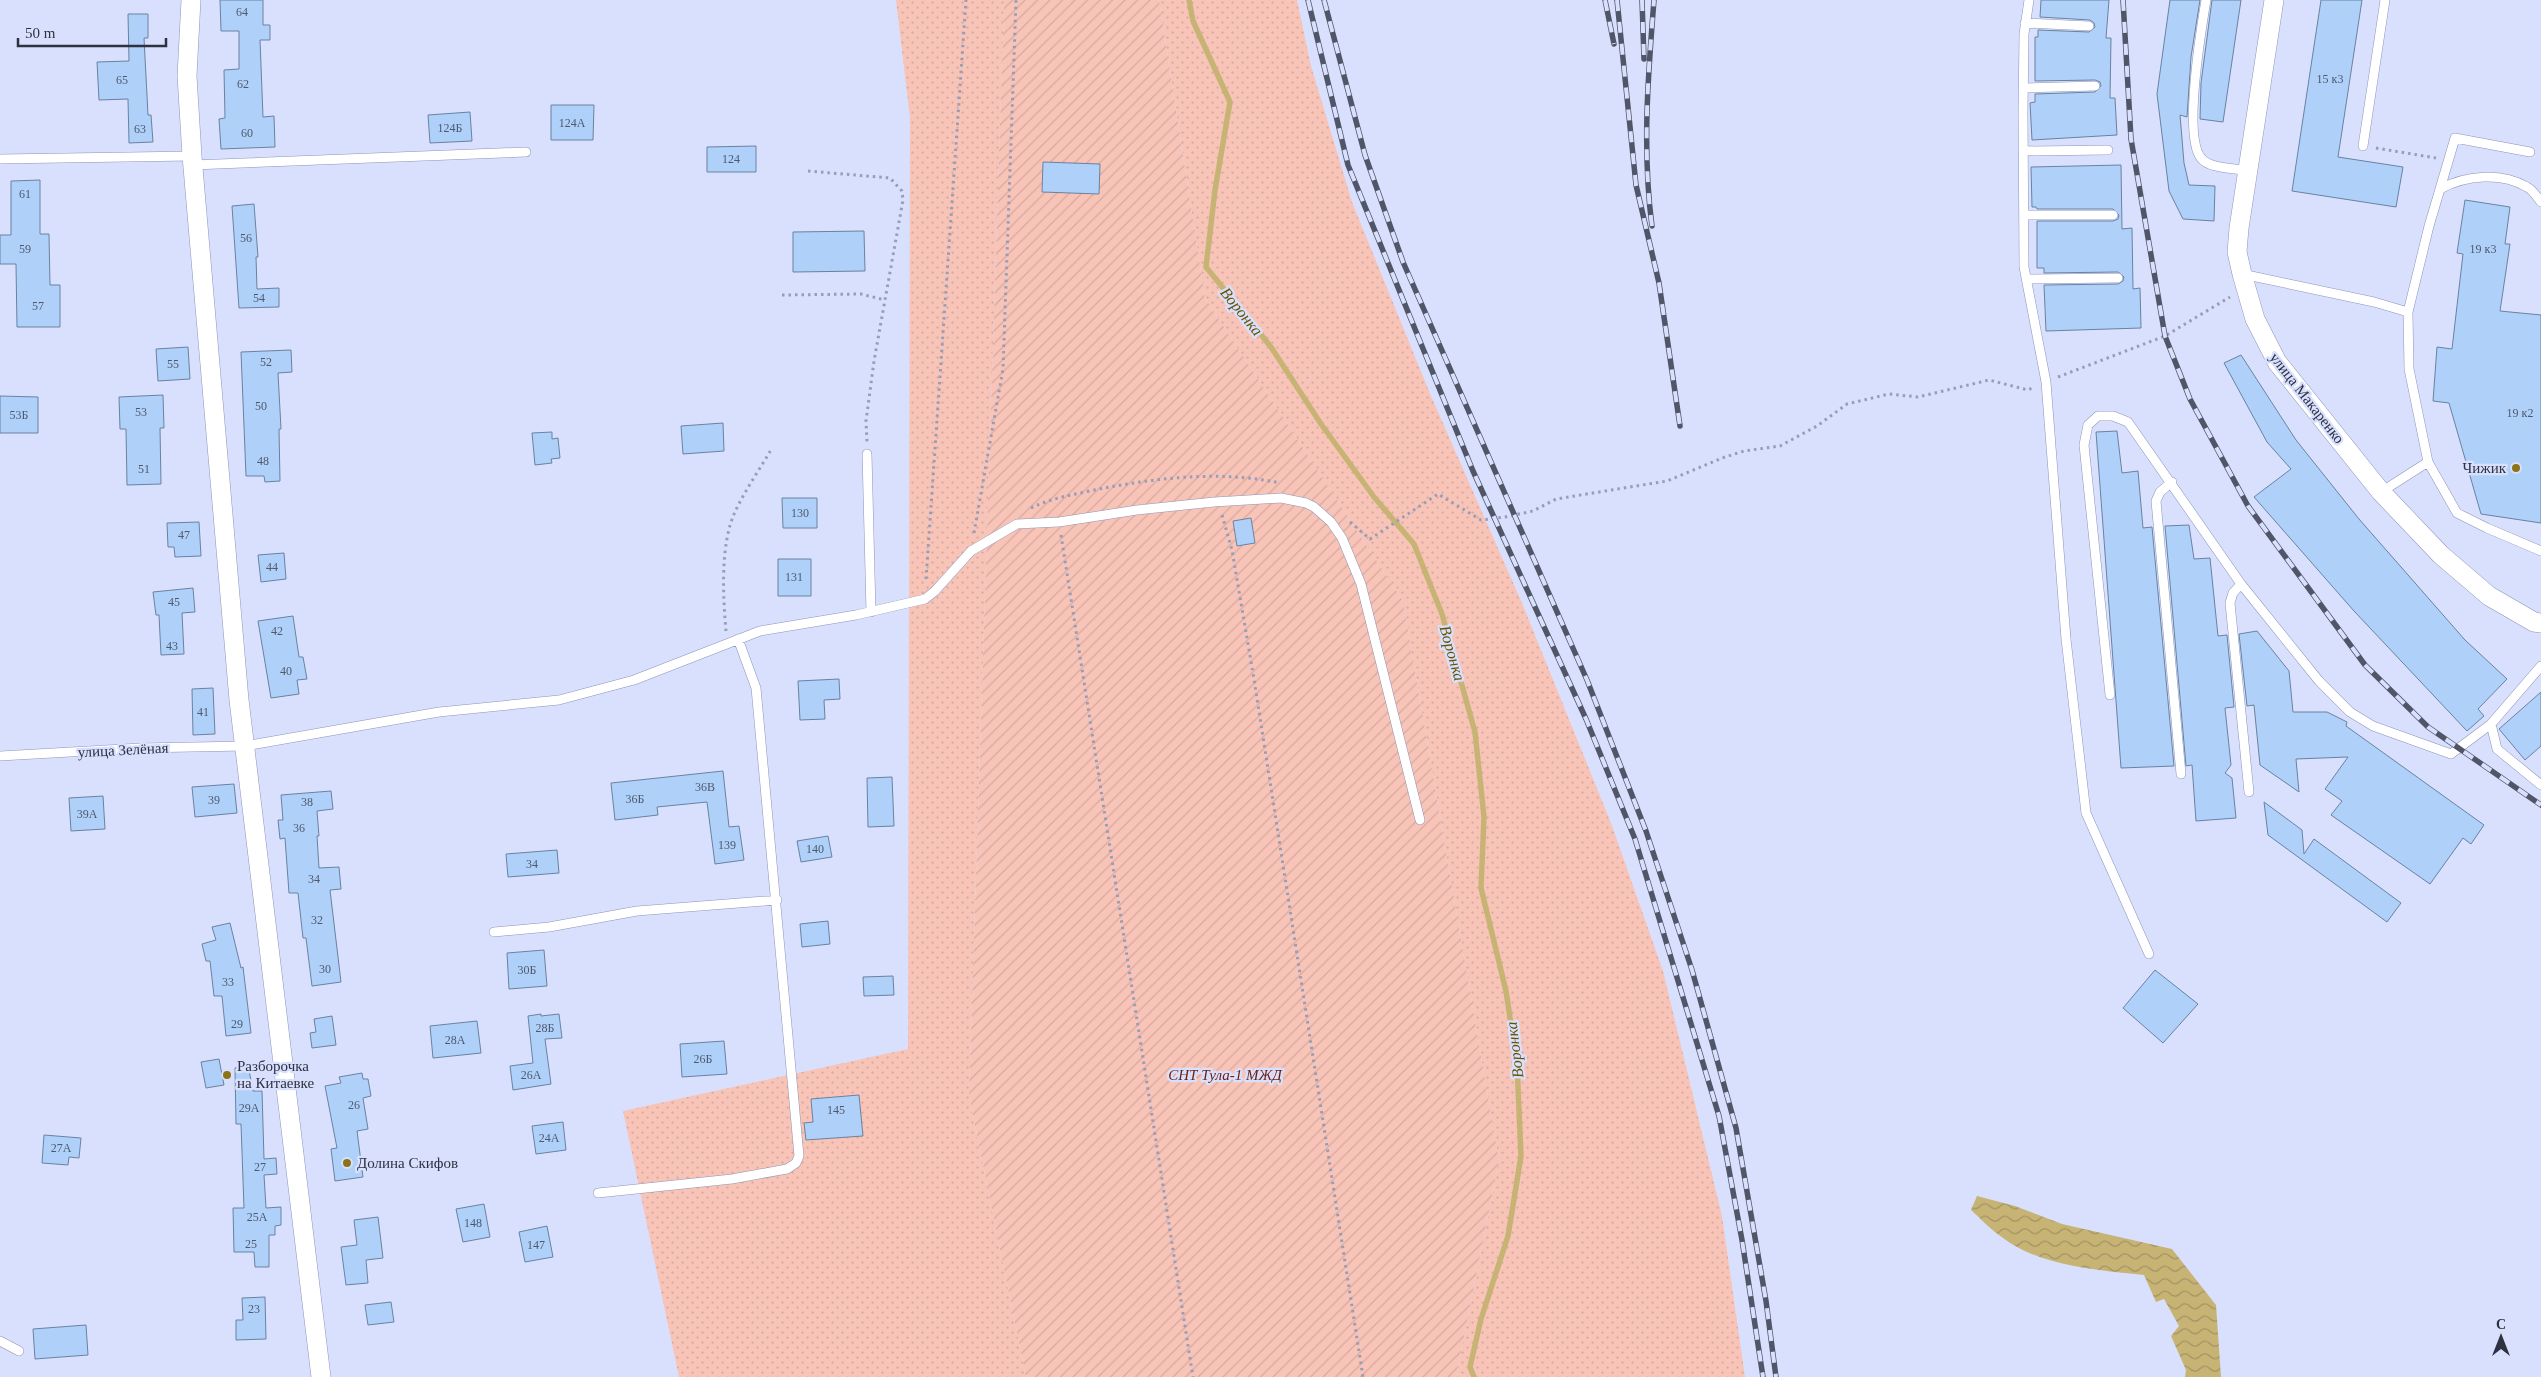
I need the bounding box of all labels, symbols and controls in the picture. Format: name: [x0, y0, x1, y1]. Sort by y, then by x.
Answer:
house number: 64: [236, 5, 248, 19]
scale bar: [18, 15, 165, 47]
text: 50 m: [25, 25, 56, 41]
house number: 15 к3: [2317, 72, 2343, 86]
house number: 65: [116, 73, 128, 87]
house number: 62: [237, 77, 249, 91]
house number: 124А: [559, 116, 586, 130]
house number: 124Б: [438, 121, 463, 135]
house number: 63: [134, 122, 146, 136]
house number: 60: [241, 126, 253, 140]
house number: 124: [722, 152, 740, 166]
house number: 61: [19, 187, 31, 201]
house number: 56: [240, 231, 252, 245]
house number: 59: [19, 242, 31, 256]
house number: 19 к3: [2470, 242, 2496, 256]
water label: Воронка: [1216, 284, 1266, 339]
house number: 54: [253, 291, 265, 305]
house number: 57: [32, 299, 44, 313]
street label: улица Макаренко: [2267, 349, 2347, 447]
house number: 52: [260, 355, 272, 369]
house number: 55: [167, 357, 179, 371]
house number: 50: [255, 399, 267, 413]
house number: 53: [135, 405, 147, 419]
house number: 19 к2: [2507, 406, 2533, 420]
house number: 53Б: [10, 408, 29, 422]
house number: 48: [257, 454, 269, 468]
place label: Чижик: [2463, 460, 2507, 476]
house number: 51: [138, 462, 150, 476]
marker: Чижик: [2510, 462, 2522, 474]
house number: 130: [791, 506, 809, 520]
house number: 47: [178, 528, 190, 542]
house number: 44: [266, 560, 278, 574]
house number: 131: [785, 570, 803, 584]
house number: 45: [168, 595, 180, 609]
water label: Воронка: [1436, 623, 1469, 683]
house number: 42: [271, 624, 283, 638]
house number: 43: [166, 639, 178, 653]
house number: 40: [280, 664, 292, 678]
house number: 41: [197, 705, 209, 719]
street label: улица Зелёная: [77, 740, 169, 760]
house number: 36В: [695, 780, 715, 794]
house number: 36Б: [626, 792, 645, 806]
house number: 39: [208, 793, 220, 807]
house number: 38: [301, 795, 313, 809]
house number: 39А: [77, 807, 98, 821]
house number: 36: [293, 821, 305, 835]
house number: 139: [718, 838, 736, 852]
house number: 140: [806, 842, 824, 856]
house number: 34: [526, 857, 538, 871]
house number: 34: [308, 872, 320, 886]
house number: 32: [311, 913, 323, 927]
house number: 30: [319, 962, 331, 976]
house number: 30Б: [518, 963, 537, 977]
house number: 33: [222, 975, 234, 989]
house number: 29: [231, 1017, 243, 1031]
house number: 28Б: [536, 1021, 555, 1035]
water label: Воронка: [1503, 1021, 1527, 1079]
house number: 28А: [445, 1033, 466, 1047]
house number: 26Б: [694, 1052, 713, 1066]
place label: Разборочка на Китаевке: [237, 1058, 315, 1091]
park label: СНТ Тула-1 МЖД: [1168, 1067, 1283, 1083]
house number: 26А: [521, 1068, 542, 1082]
marker: Разборочка на Китаевке: [221, 1069, 233, 1081]
house number: 26: [348, 1098, 360, 1112]
house number: 29А: [239, 1101, 260, 1115]
house number: 145: [827, 1103, 845, 1117]
house number: 24А: [539, 1131, 560, 1145]
house number: 27А: [51, 1141, 72, 1155]
place label: Долина Скифов: [357, 1155, 458, 1171]
marker: Долина Скифов: [341, 1157, 353, 1169]
house number: 27: [254, 1160, 266, 1174]
house number: 25А: [247, 1210, 268, 1224]
house number: 148: [464, 1216, 482, 1230]
house number: 25: [245, 1237, 257, 1251]
house number: 147: [527, 1238, 545, 1252]
house number: 23: [248, 1302, 260, 1316]
north arrow: [2476, 1312, 2526, 1362]
text: С: [2496, 1317, 2506, 1332]

